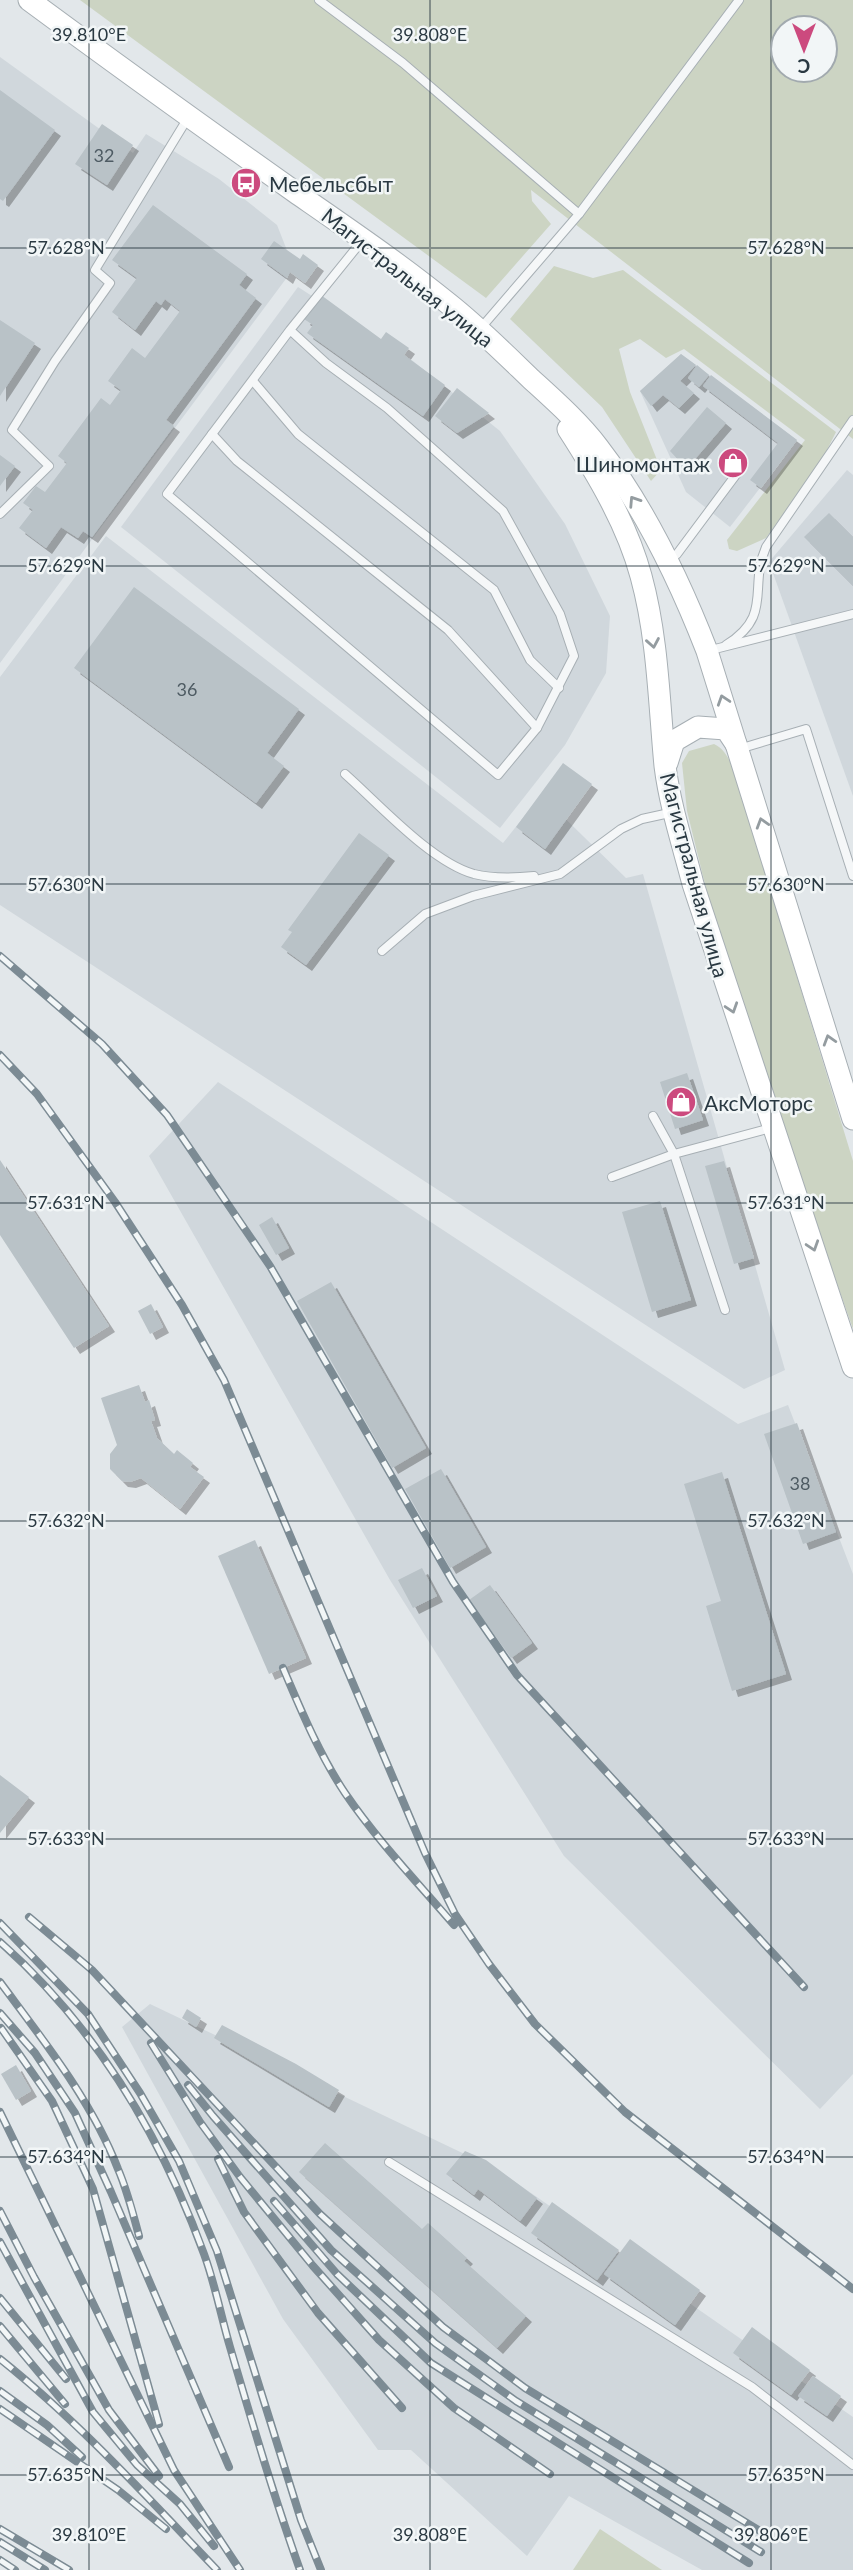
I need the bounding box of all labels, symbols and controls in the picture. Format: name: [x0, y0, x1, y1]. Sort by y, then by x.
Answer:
north arrow: [769, 14, 839, 84]
text: 39.810°E: [52, 23, 126, 45]
text: 39.808°E: [393, 23, 467, 45]
text: С: [797, 55, 810, 78]
house number: 32: [94, 144, 114, 166]
bus stop icon: Мебельсбыт: [229, 166, 263, 200]
place label: Мебельсбыт: [269, 171, 393, 196]
street label: Магистральная улица: [317, 202, 499, 352]
text: 57.628°N: [27, 236, 105, 258]
text: 57.628°N: [747, 236, 825, 258]
shop icon: Шиномонтаж: [716, 446, 750, 480]
place label: Шиномонтаж: [576, 451, 710, 476]
one-way arrow: [630, 496, 643, 509]
text: 57.629°N: [27, 554, 105, 576]
text: 57.629°N: [747, 554, 825, 576]
one-way arrow: [645, 637, 660, 649]
house number: 36: [177, 678, 197, 700]
one-way arrow: [717, 694, 731, 707]
street label: Магистральная улица: [656, 770, 734, 980]
one-way arrow: [755, 817, 770, 829]
text: 57.630°N: [27, 873, 105, 895]
text: 57.630°N: [747, 873, 825, 895]
one-way arrow: [724, 1001, 738, 1013]
one-way arrow: [822, 1034, 837, 1046]
shop icon: АксМоторс: [664, 1085, 698, 1119]
place label: АксМоторс: [704, 1090, 813, 1115]
text: 57.631°N: [27, 1191, 105, 1213]
text: 57.631°N: [747, 1191, 825, 1213]
one-way arrow: [805, 1240, 820, 1252]
house number: 38: [790, 1472, 810, 1494]
text: 57.632°N: [27, 1509, 105, 1531]
text: 57.632°N: [747, 1509, 825, 1531]
text: 57.633°N: [27, 1827, 105, 1849]
text: 57.633°N: [747, 1827, 825, 1849]
text: 57.634°N: [27, 2145, 105, 2167]
text: 57.634°N: [747, 2145, 825, 2167]
text: 57.635°N: [27, 2463, 105, 2485]
text: 57.635°N: [747, 2463, 825, 2485]
text: 39.810°E: [52, 2523, 126, 2545]
text: 39.808°E: [393, 2523, 467, 2545]
text: 39.806°E: [734, 2523, 808, 2545]

